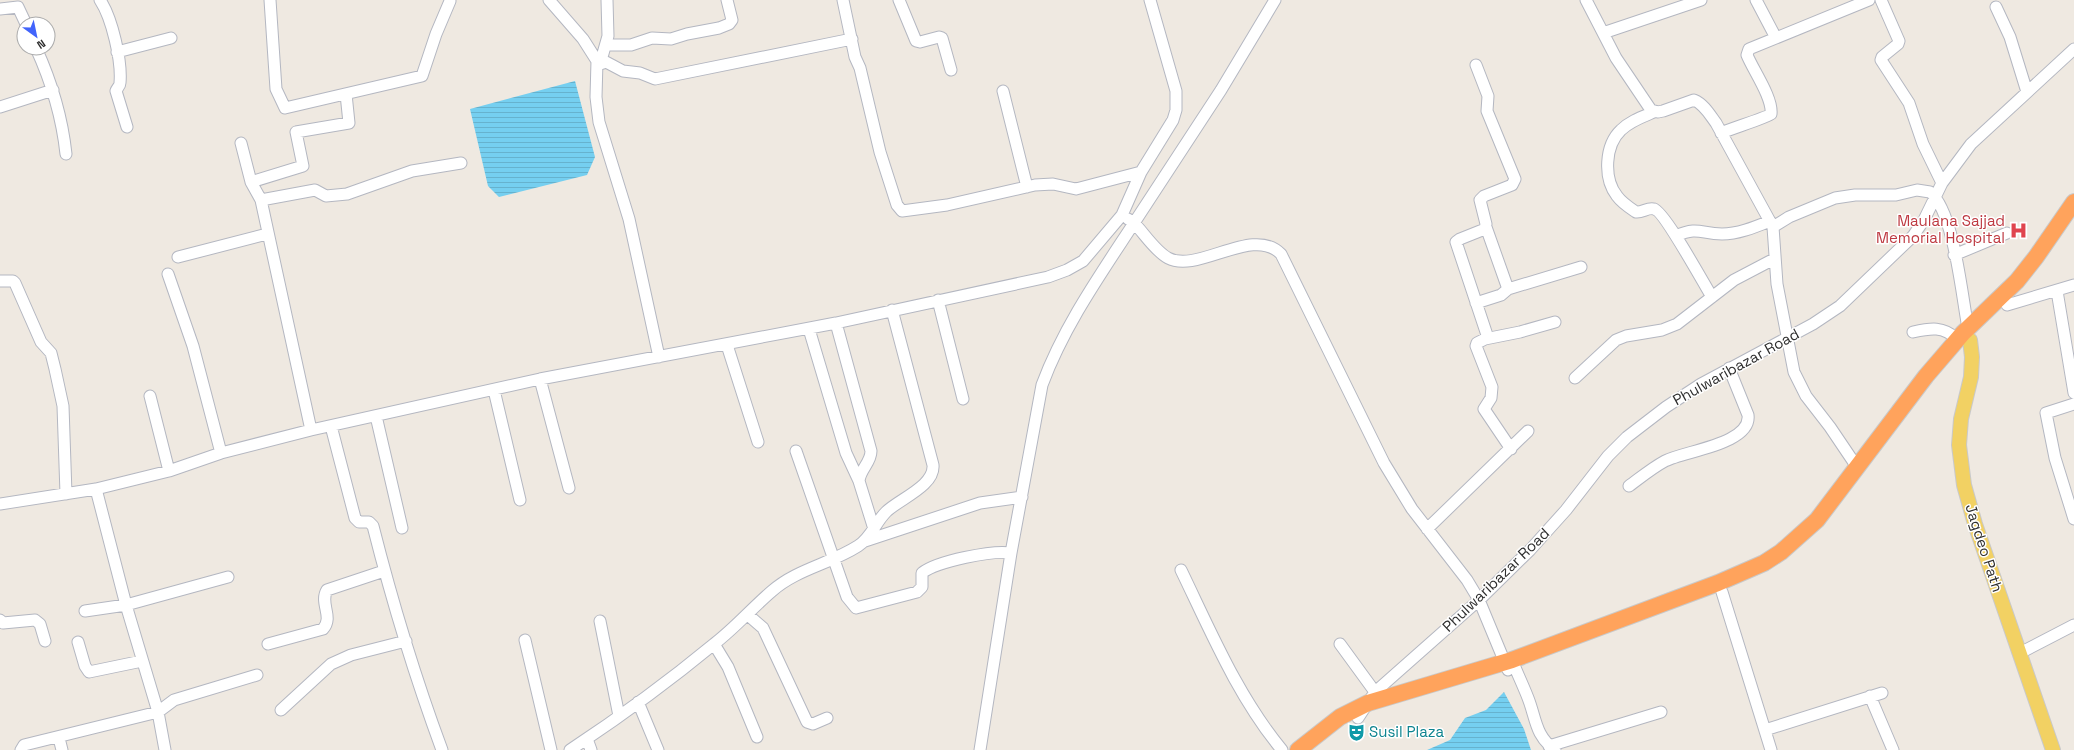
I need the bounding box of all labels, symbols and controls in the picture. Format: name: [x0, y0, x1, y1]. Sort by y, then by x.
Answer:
north arrow: [16, 16, 56, 56]
text: N: [35, 37, 48, 52]
place label: Maulana Sajjad Memorial Hospital: [1876, 211, 2005, 247]
hospital icon: Maulana Sajjad Memorial Hospital: [2008, 220, 2028, 240]
street label: Phulwaribazar Road: [1669, 324, 1802, 409]
street label: Jagdeo Path: [1961, 501, 2008, 594]
street label: Phulwaribazar Road: [1438, 524, 1553, 636]
theatre icon: Susil Plaza: [1346, 722, 1366, 742]
place label: Susil Plaza: [1369, 722, 1445, 741]

